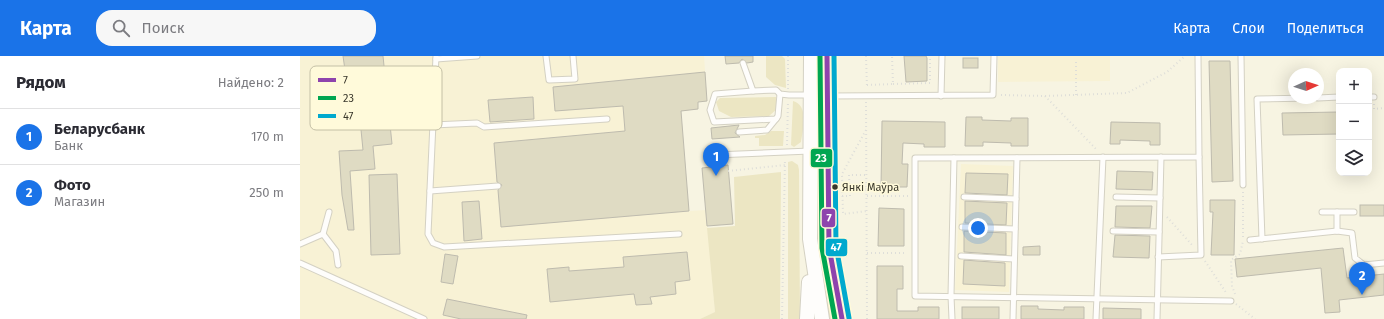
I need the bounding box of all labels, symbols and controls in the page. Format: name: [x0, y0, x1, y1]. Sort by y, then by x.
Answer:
search box: [96, 10, 376, 46]
text: Карта: [20, 17, 72, 40]
icon: search: [110, 17, 132, 39]
text: Поиск: [142, 19, 184, 37]
text: Карта: [1173, 20, 1210, 37]
text: Слои: [1232, 20, 1265, 37]
text: Поделиться: [1287, 20, 1364, 37]
legend: [310, 66, 442, 130]
north arrow: [1288, 68, 1324, 104]
map controls: [1336, 68, 1372, 176]
button: +: [1336, 68, 1372, 104]
text: Рядом: [16, 72, 66, 93]
text: 7: [343, 74, 348, 87]
text: Найдено: 2: [218, 75, 284, 90]
text: 23: [343, 92, 354, 105]
button: −: [1336, 104, 1372, 140]
text: 47: [343, 110, 354, 123]
text: Беларусбанк: [54, 120, 145, 138]
text: 1: [26, 129, 32, 144]
text: 170 m: [251, 129, 284, 144]
text: Банк: [54, 138, 83, 153]
button: layers: [1336, 140, 1372, 176]
pin: 1: [703, 143, 729, 176]
line badge: 23: [810, 148, 833, 168]
text: 23: [815, 152, 827, 165]
text: Фото: [54, 176, 91, 194]
place label: Янкі Маўра: [842, 181, 899, 194]
marker: Янкі Маўра: [830, 182, 840, 192]
text: 2: [26, 185, 32, 200]
text: 250 m: [249, 185, 284, 200]
text: Магазин: [54, 194, 105, 209]
line badge: 7: [821, 208, 836, 228]
text: 7: [826, 212, 832, 225]
your location: [968, 218, 988, 238]
line badge: 47: [825, 238, 848, 257]
text: 47: [830, 241, 842, 254]
pin: 2: [1349, 262, 1375, 295]

